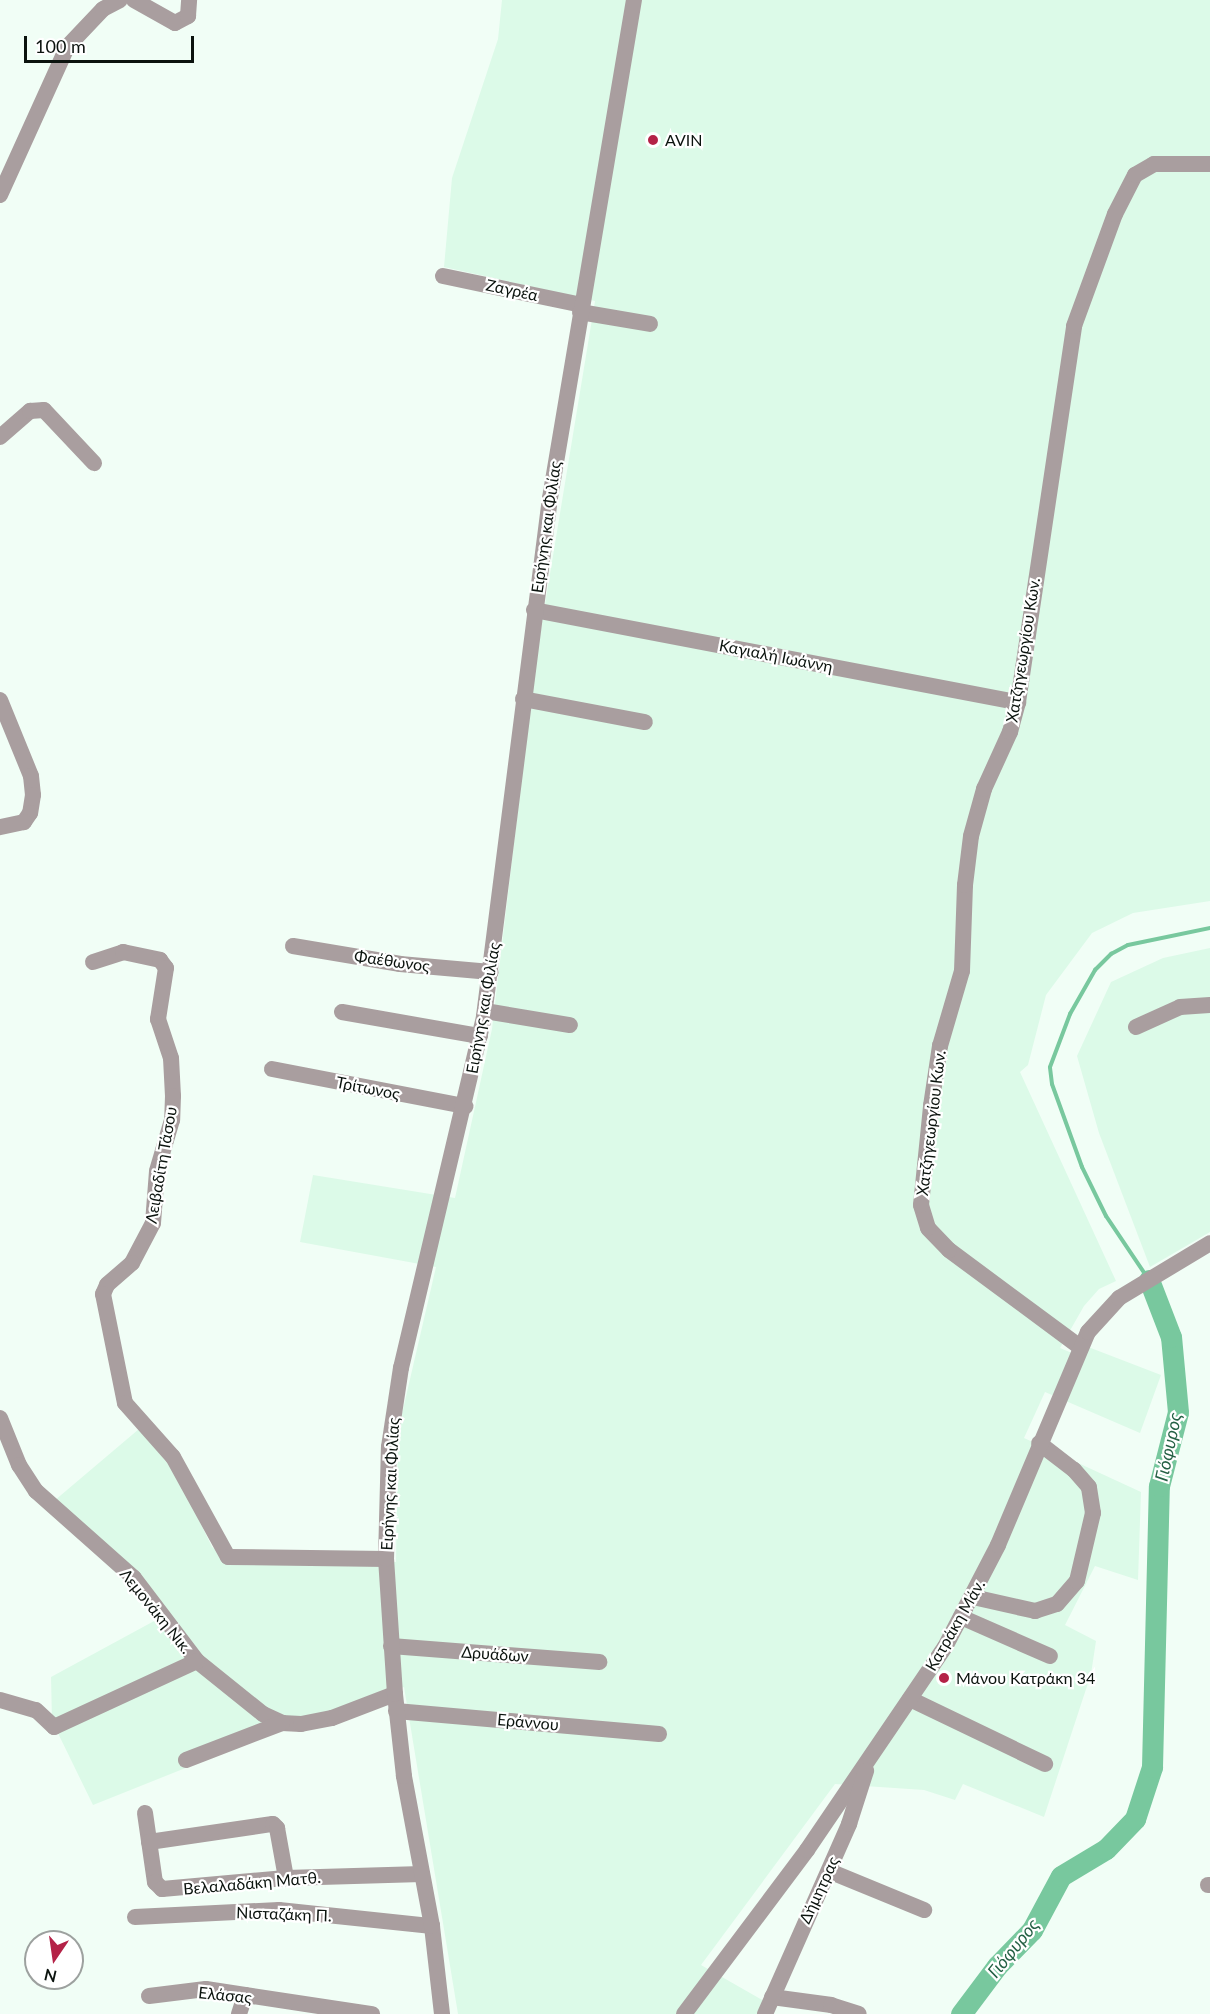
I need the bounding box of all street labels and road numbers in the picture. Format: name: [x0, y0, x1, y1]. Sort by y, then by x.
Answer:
street label: Ζαγρέα: [484, 275, 540, 305]
street label: Ειρήνης και Φιλίας: [527, 460, 565, 594]
street label: Χατζηγεωργίου Κων.: [1002, 576, 1044, 724]
street label: Καγιαλή Ιωάννη: [718, 636, 834, 676]
street label: Ειρήνης και Φιλίας: [462, 941, 504, 1075]
street label: Φαέθωνος: [353, 946, 431, 976]
street label: Χατζηγεωργίου Κων.: [913, 1049, 949, 1197]
street label: Τρίτωνος: [335, 1072, 401, 1104]
street label: Λειβαδίτη Τάσου: [141, 1105, 181, 1225]
street label: Ειρήνης και Φιλίας: [377, 1417, 403, 1551]
street label: Λεμονάκη Νικ.: [116, 1565, 196, 1657]
street label: Κατράκη Μάν.: [921, 1576, 989, 1674]
street label: Δρυάδων: [461, 1642, 529, 1666]
street label: Εράννου: [496, 1710, 560, 1734]
street label: Δήμητρας: [795, 1853, 843, 1927]
street label: Βελαλαδάκη Ματθ.: [182, 1867, 322, 1899]
street label: Νισταζάκη Π.: [236, 1903, 332, 1925]
street label: Ελάσας: [197, 1983, 253, 2007]

